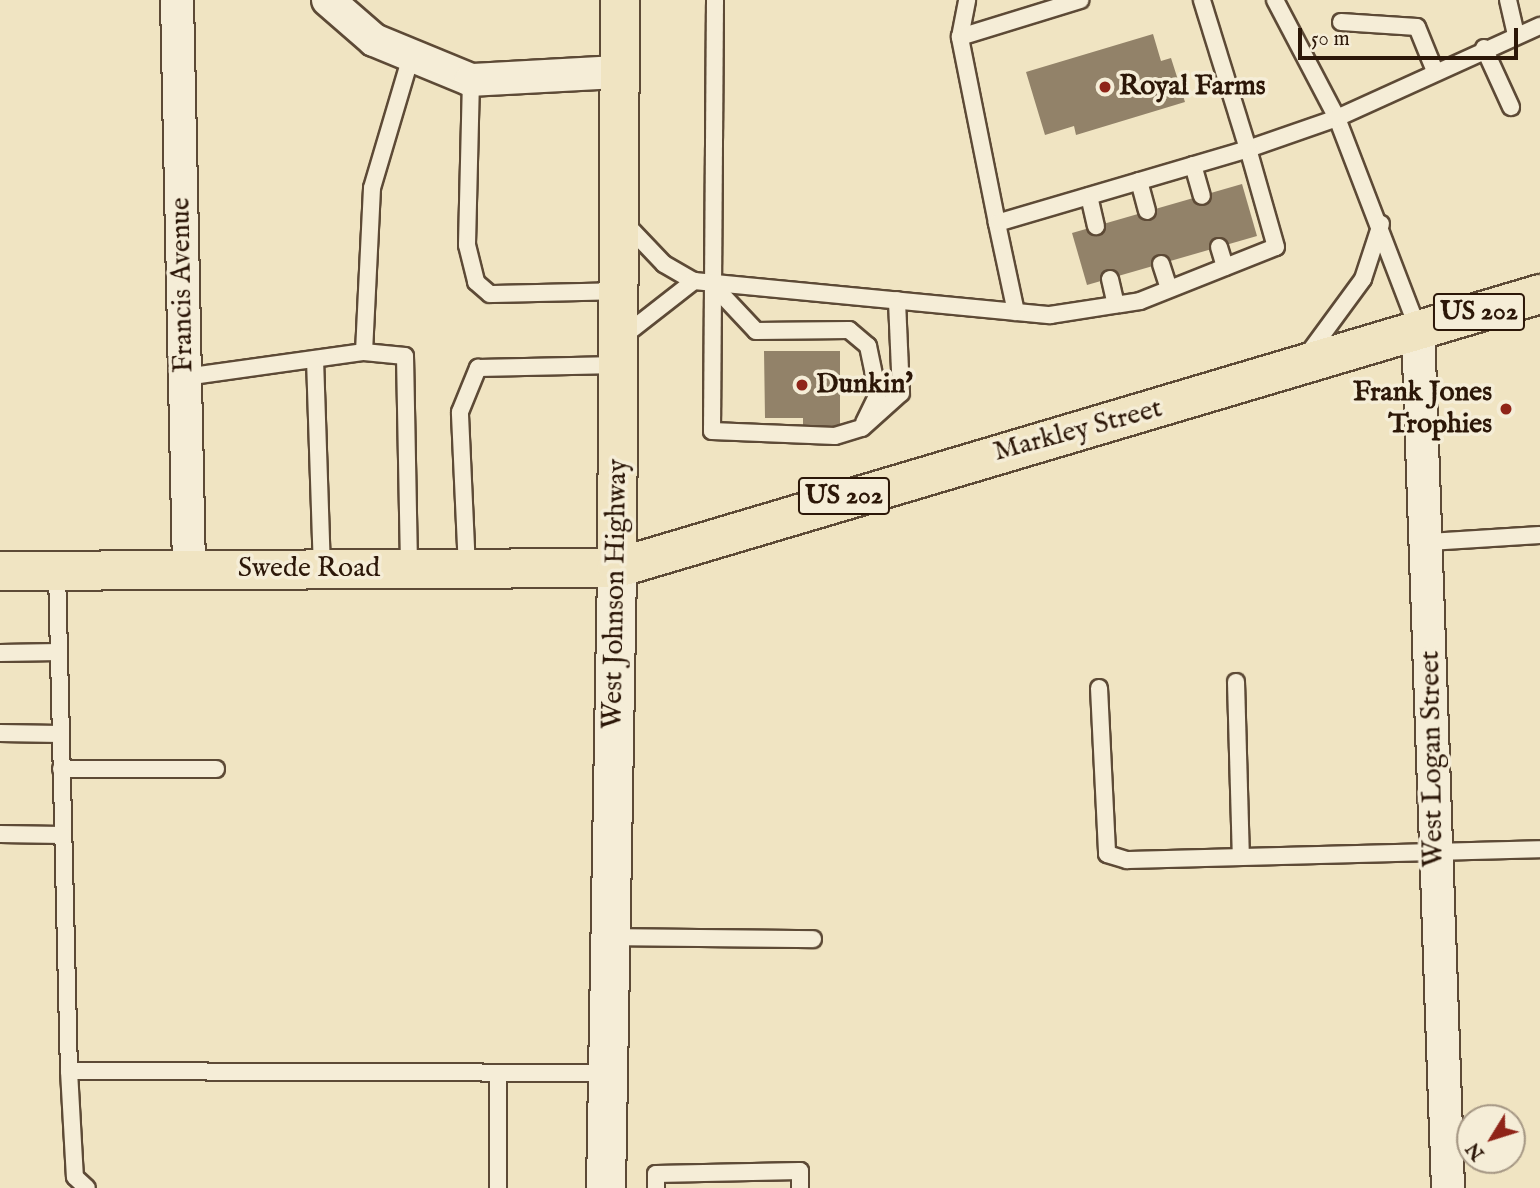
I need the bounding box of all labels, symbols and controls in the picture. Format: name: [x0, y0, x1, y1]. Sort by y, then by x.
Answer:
scale bar: [1302, 14, 1522, 58]
text: 50 m: [1311, 26, 1350, 53]
place label: Royal Farms: [1119, 70, 1266, 104]
marker: Royal Farms: [1097, 79, 1113, 95]
street label: Francis Avenue: [165, 197, 201, 373]
road number: US 202: [1432, 290, 1526, 334]
place label: Dunkin': [816, 368, 913, 402]
place label: Frank Jones Trophies: [1353, 376, 1492, 442]
marker: Dunkin': [794, 377, 810, 393]
street label: Markley Street: [990, 392, 1166, 470]
marker: Frank Jones Trophies: [1498, 401, 1514, 417]
street label: West Johnson Highway: [597, 459, 635, 729]
road number: US 202: [797, 474, 891, 518]
street label: Swede Road: [238, 552, 380, 586]
street label: West Logan Street: [1414, 650, 1452, 868]
north arrow: [1456, 1104, 1526, 1174]
text: N: [1462, 1137, 1491, 1165]

